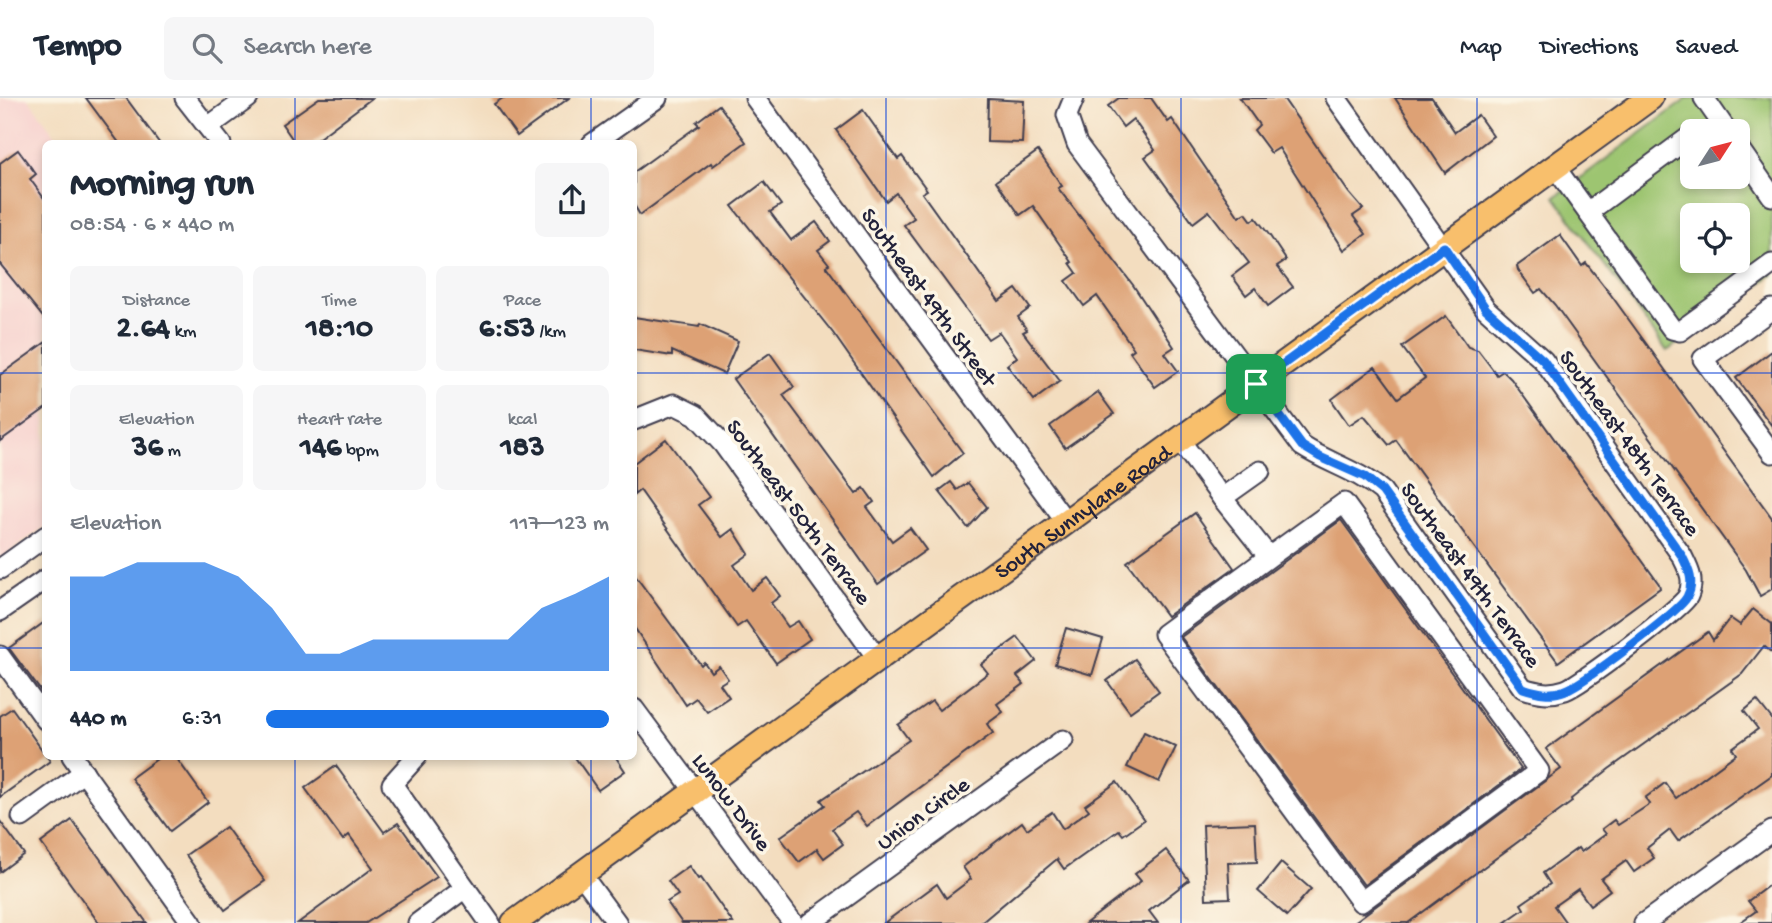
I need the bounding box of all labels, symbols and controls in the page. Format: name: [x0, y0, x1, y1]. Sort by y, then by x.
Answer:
search box: [164, 17, 654, 80]
text: Tempo: [35, 29, 122, 67]
icon: search: [188, 29, 226, 67]
text: Search here: [244, 33, 372, 64]
text: Map: [1460, 34, 1502, 63]
text: Directions: [1540, 34, 1638, 63]
text: Saved: [1676, 34, 1737, 63]
north arrow: [1680, 119, 1750, 189]
map controls: [1680, 119, 1750, 273]
button: share: [535, 163, 609, 237]
text: Morning run: [70, 164, 254, 208]
button: locate: [1680, 203, 1750, 273]
street label: Southeast 49th Street: [853, 204, 1002, 394]
text: 08:54 · 6 × 440 m: [70, 212, 234, 239]
text: Distance: [123, 290, 190, 313]
text: Time: [322, 290, 357, 313]
text: Pace: [504, 290, 541, 313]
text: 2.64: [117, 313, 170, 348]
text: 18:10: [306, 313, 373, 348]
text: 6:53: [479, 313, 535, 348]
text: km: [170, 321, 197, 344]
text: /km: [535, 321, 566, 344]
street label: Southeast 48th Terrace: [1552, 346, 1705, 543]
pin: [1226, 354, 1286, 414]
icon: arrive: [1237, 365, 1275, 403]
text: Elevation: [119, 409, 194, 432]
text: Heart rate: [297, 409, 382, 432]
text: kcal: [508, 409, 537, 432]
street label: Southeast 50th Terrace: [719, 415, 876, 612]
text: 36: [132, 432, 163, 467]
text: 146: [300, 432, 342, 467]
text: 183: [500, 432, 545, 467]
street label: South Sunnylane Road: [990, 439, 1179, 586]
text: m: [163, 440, 181, 463]
text: bpm: [342, 440, 379, 463]
street label: Southeast 49th Terrace: [1393, 478, 1546, 675]
text: Elevation: [70, 511, 161, 538]
text: 117–123 m: [510, 511, 609, 538]
text: 440 m: [70, 706, 127, 733]
text: 6:31: [182, 706, 222, 733]
street label: Lunow Drive: [685, 749, 776, 858]
street label: Union Circle: [872, 772, 977, 857]

